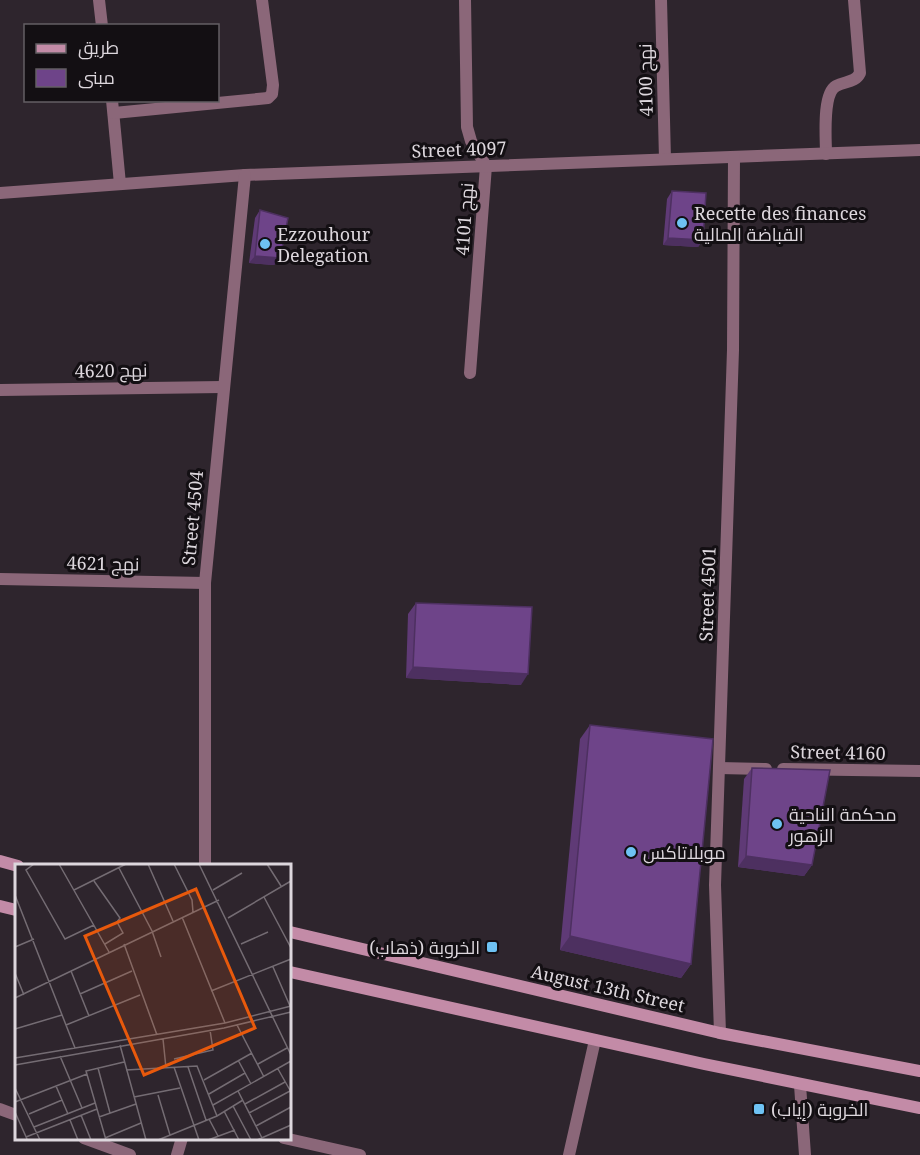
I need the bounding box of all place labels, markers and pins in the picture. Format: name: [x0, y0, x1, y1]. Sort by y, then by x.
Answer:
place label: Recette des finances القباضة المالية: [694, 201, 866, 246]
marker: Recette des finances القباضة المالية: [675, 216, 689, 230]
place label: Ezzouhour Delegation: [277, 222, 371, 267]
marker: Ezzouhour Delegation: [258, 237, 272, 251]
place label: محكمة الناحية الزهور: [788, 802, 897, 847]
marker: محكمة الناحية الزهور: [770, 817, 784, 831]
place label: موبلاتاكس: [643, 840, 726, 864]
marker: موبلاتاكس: [624, 845, 638, 859]
place label: الخروبة (ذهاب): [369, 935, 480, 959]
marker: الخروبة (ذهاب): [485, 940, 499, 954]
place label: الخروبة (إياب): [771, 1097, 868, 1121]
marker: الخروبة (إياب): [752, 1102, 766, 1116]

